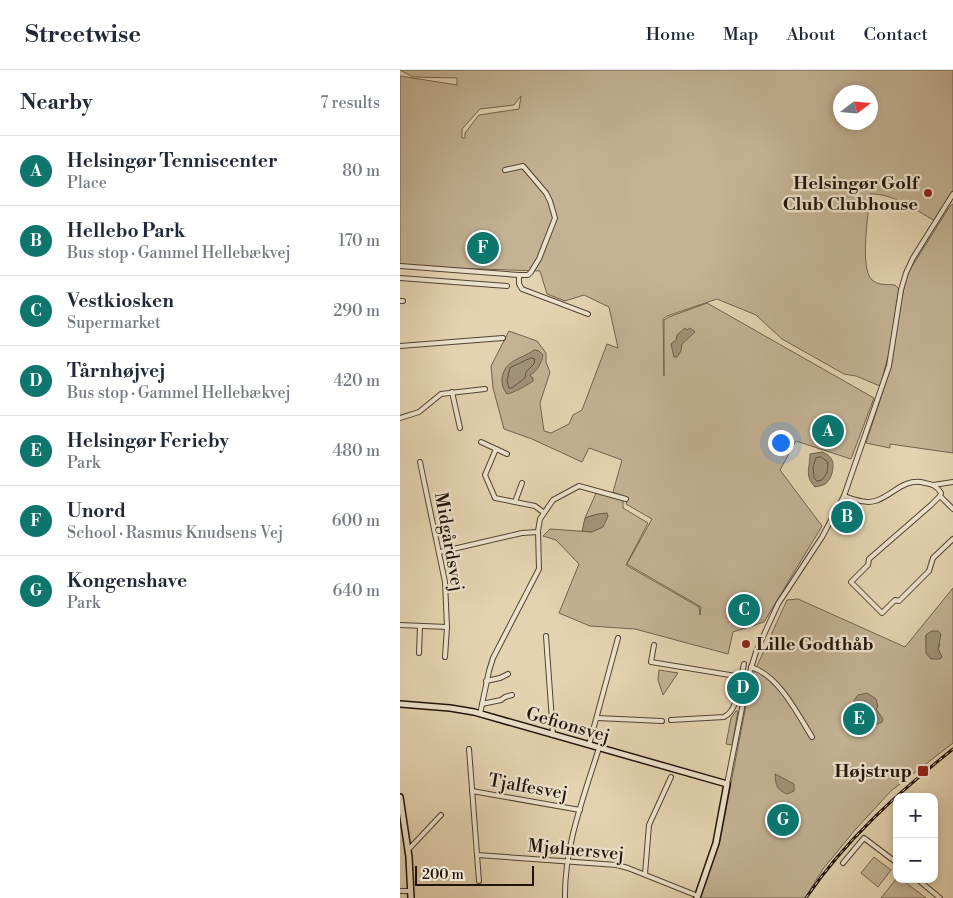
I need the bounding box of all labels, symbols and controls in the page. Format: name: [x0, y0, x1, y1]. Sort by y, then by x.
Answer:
text: Streetwise: [25, 20, 141, 50]
text: Home: [646, 23, 695, 46]
text: Map: [723, 23, 759, 46]
text: About: [787, 23, 836, 46]
text: Contact: [864, 23, 928, 46]
north arrow: [833, 85, 878, 130]
text: Nearby: [20, 90, 93, 116]
text: 7 results: [320, 93, 380, 113]
text: Helsingør Tenniscenter: [67, 149, 278, 173]
text: A: [30, 161, 42, 181]
text: 80 m: [342, 161, 380, 181]
place label: Helsingør Golf Club Clubhouse: [783, 172, 921, 216]
text: Place: [67, 173, 107, 193]
marker: Helsingør Golf Club Clubhouse: [922, 187, 934, 199]
text: Hellebo Park: [67, 219, 186, 243]
pin: F: [467, 229, 499, 267]
text: B: [30, 231, 42, 251]
text: 170 m: [338, 231, 380, 251]
text: Bus stop · Gammel Hellebækvej: [67, 243, 291, 263]
text: Vestkiosken: [67, 289, 174, 313]
text: C: [30, 301, 42, 321]
text: 290 m: [333, 301, 380, 321]
text: Supermarket: [67, 313, 161, 333]
text: Tårnhøjvej: [67, 359, 165, 383]
text: D: [30, 371, 42, 391]
text: 420 m: [333, 371, 380, 391]
text: Bus stop · Gammel Hellebækvej: [67, 383, 291, 403]
pin: A: [812, 412, 844, 450]
text: Helsingør Ferieby: [67, 429, 229, 453]
your location: [768, 430, 794, 456]
text: E: [30, 441, 42, 461]
text: 480 m: [333, 441, 380, 461]
text: Park: [67, 453, 100, 473]
street label: Midgårdsvej: [429, 491, 469, 593]
pin: B: [831, 498, 863, 536]
text: Unord: [67, 499, 126, 523]
text: F: [30, 511, 42, 531]
text: 600 m: [332, 511, 380, 531]
text: School · Rasmus Knudsens Vej: [67, 523, 283, 543]
text: Kongenshave: [67, 569, 187, 593]
text: G: [30, 581, 42, 601]
text: 640 m: [333, 581, 380, 601]
pin: C: [728, 591, 760, 629]
text: Park: [67, 593, 100, 613]
place label: Lille Godthåb: [756, 633, 874, 656]
marker: Lille Godthåb: [740, 638, 752, 650]
pin: D: [727, 669, 759, 707]
pin: E: [843, 700, 875, 738]
street label: Gefionsvej: [523, 702, 613, 748]
place label: Højstrup: [834, 760, 912, 783]
marker: Højstrup: [916, 764, 930, 778]
street label: Tjalfesvej: [487, 769, 569, 805]
map controls: [893, 793, 938, 883]
button: +: [893, 793, 938, 838]
pin: G: [767, 801, 799, 839]
street label: Mjølnersvej: [527, 834, 625, 866]
button: −: [893, 838, 938, 883]
scale bar: [415, 863, 534, 886]
text: 200 m: [422, 866, 464, 884]

